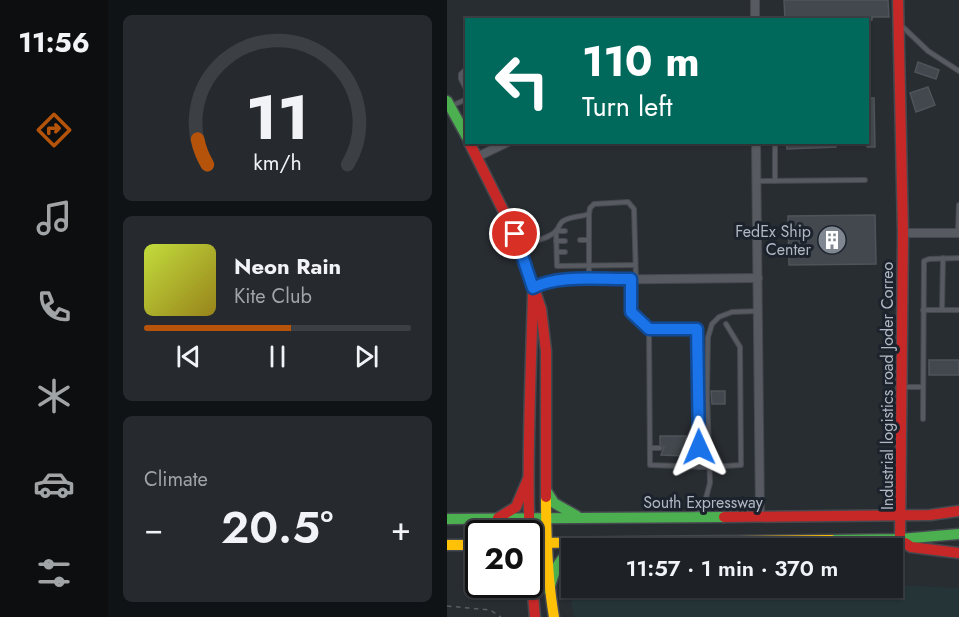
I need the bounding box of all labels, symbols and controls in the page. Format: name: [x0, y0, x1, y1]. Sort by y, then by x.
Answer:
text: 11:56: [18, 23, 90, 62]
text: 110 m: [582, 31, 700, 92]
icon: left: [483, 42, 561, 120]
text: 11: [246, 72, 309, 162]
text: Turn left: [582, 87, 672, 126]
icon: directions: [33, 109, 75, 151]
text: km/h: [253, 147, 302, 178]
icon: music: [33, 197, 75, 239]
pin: [489, 208, 540, 259]
icon: arrive: [498, 217, 531, 250]
place label: FedEx Ship Center: [735, 220, 812, 261]
building icon: FedEx Ship Center: [816, 224, 848, 256]
text: Neon Rain: [234, 250, 341, 282]
street label: Industrial logistics road Joder Correo: [876, 262, 899, 510]
text: Kite Club: [234, 282, 312, 311]
icon: phone: [33, 286, 75, 328]
icon: previous: [172, 340, 205, 373]
icon: pause: [261, 340, 294, 373]
icon: next: [350, 340, 383, 373]
icon: climate: [33, 375, 75, 417]
position arrow: [667, 415, 731, 479]
icon: car: [33, 463, 75, 505]
text: Climate: [144, 465, 208, 494]
street label: South Expressway: [643, 491, 764, 514]
text: 20.5°: [221, 495, 333, 560]
text: −: [144, 505, 163, 552]
text: +: [391, 505, 411, 552]
speed limit sign: 20: [465, 520, 543, 598]
icon: filters: [33, 552, 75, 594]
text: 11:57 · 1 min · 370 m: [626, 552, 838, 584]

